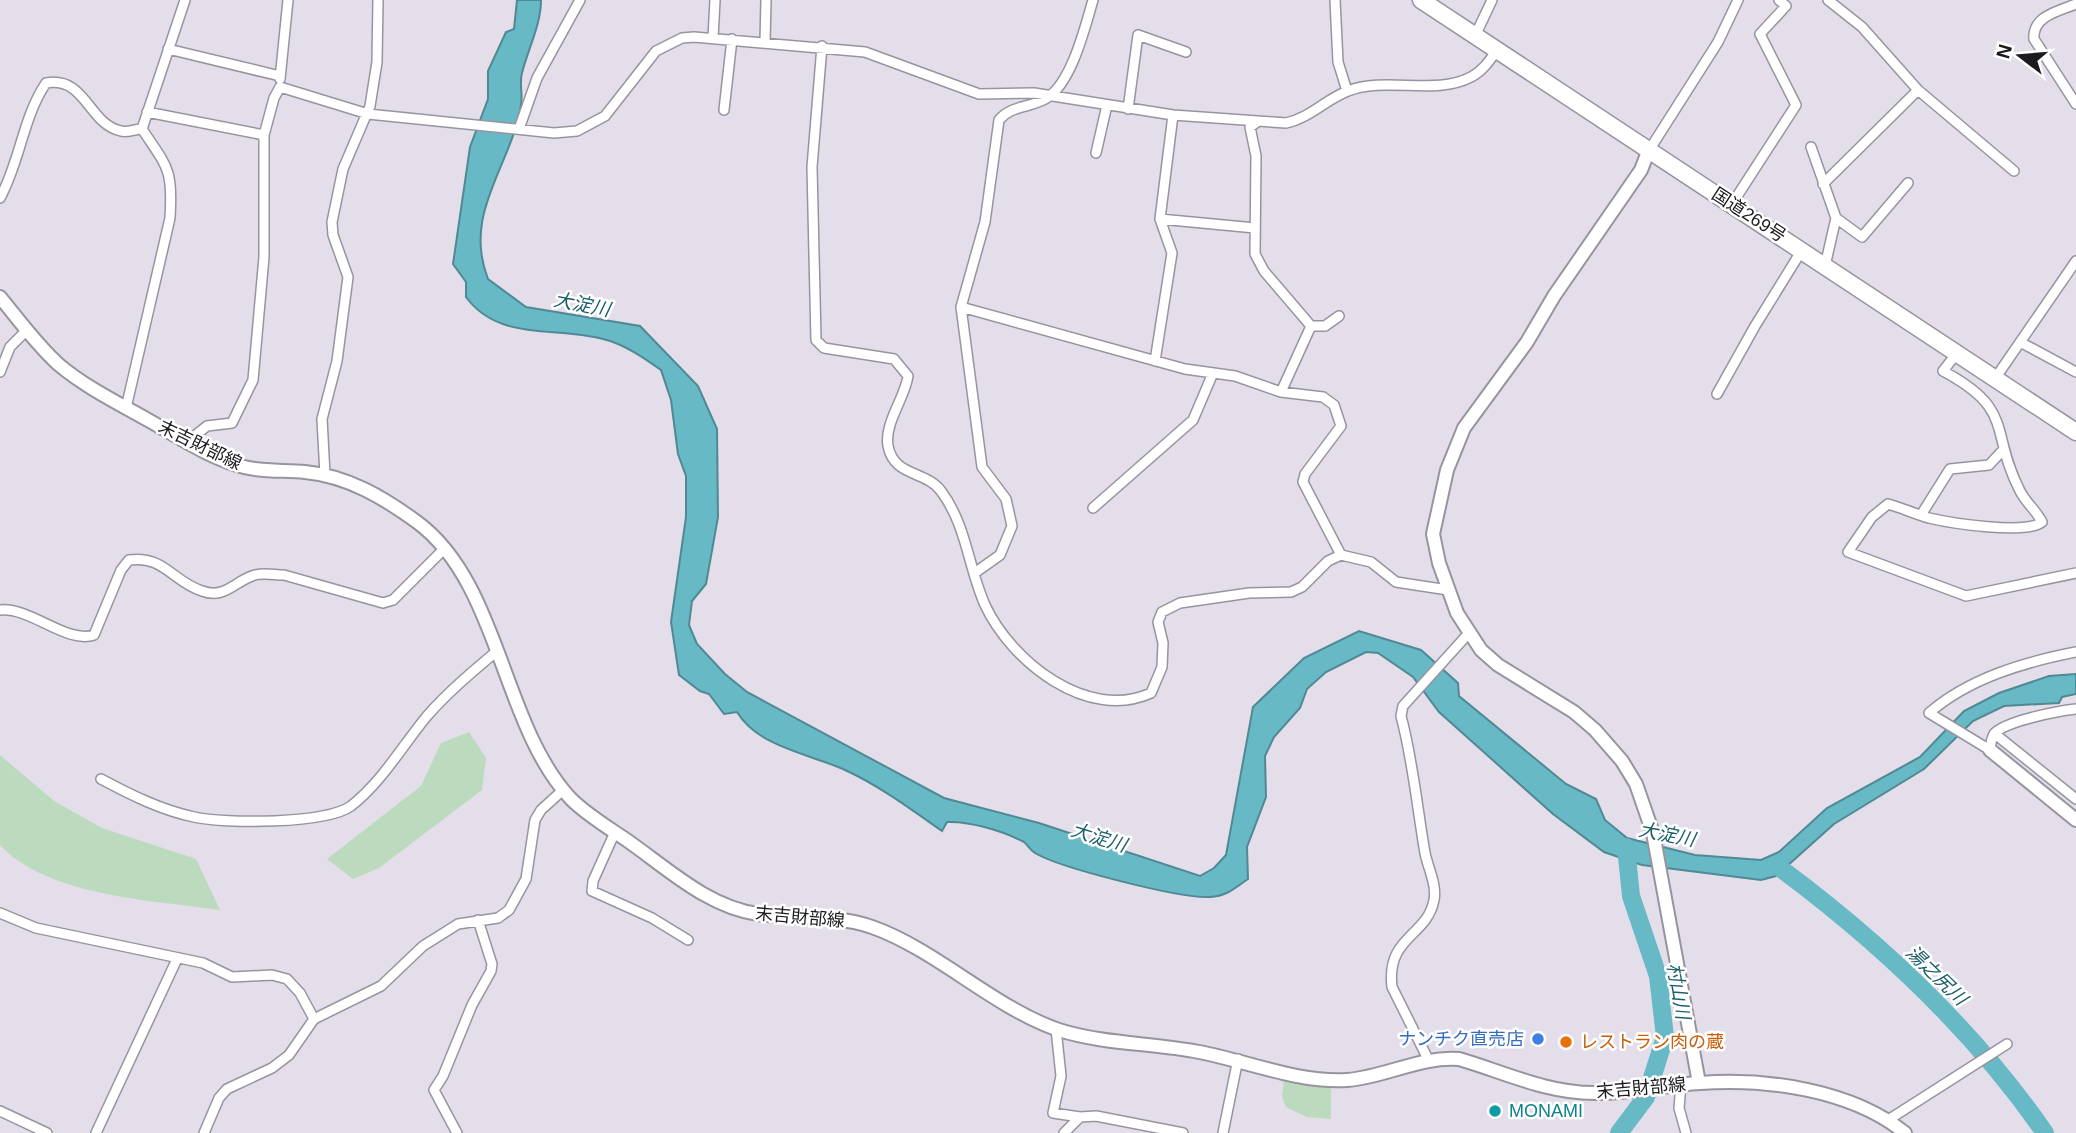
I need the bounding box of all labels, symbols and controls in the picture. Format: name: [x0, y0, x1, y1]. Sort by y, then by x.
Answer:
north arrow: [1985, 21, 2055, 91]
text: N: [1992, 42, 2016, 61]
street label: 国道269号: [1708, 184, 1790, 246]
water label: 大淀川: [552, 289, 614, 321]
street label: 末吉財部線: [155, 416, 245, 474]
water label: 大淀川: [1069, 819, 1131, 856]
water label: 大淀川: [1637, 819, 1699, 851]
street label: 末吉財部線: [754, 903, 846, 931]
water label: 湯之尻川: [1902, 941, 1973, 1011]
water label: 村山川: [1663, 961, 1694, 1023]
place label: ナンチク直売店: [1398, 1029, 1524, 1049]
marker: ナンチク直売店: [1530, 1031, 1546, 1047]
place label: レストラン肉の蔵: [1580, 1032, 1724, 1052]
marker: レストラン肉の蔵: [1558, 1034, 1574, 1050]
street label: 末吉財部線: [1595, 1074, 1687, 1102]
place label: MONAMI: [1509, 1101, 1583, 1121]
marker: MONAMI: [1487, 1103, 1503, 1119]

